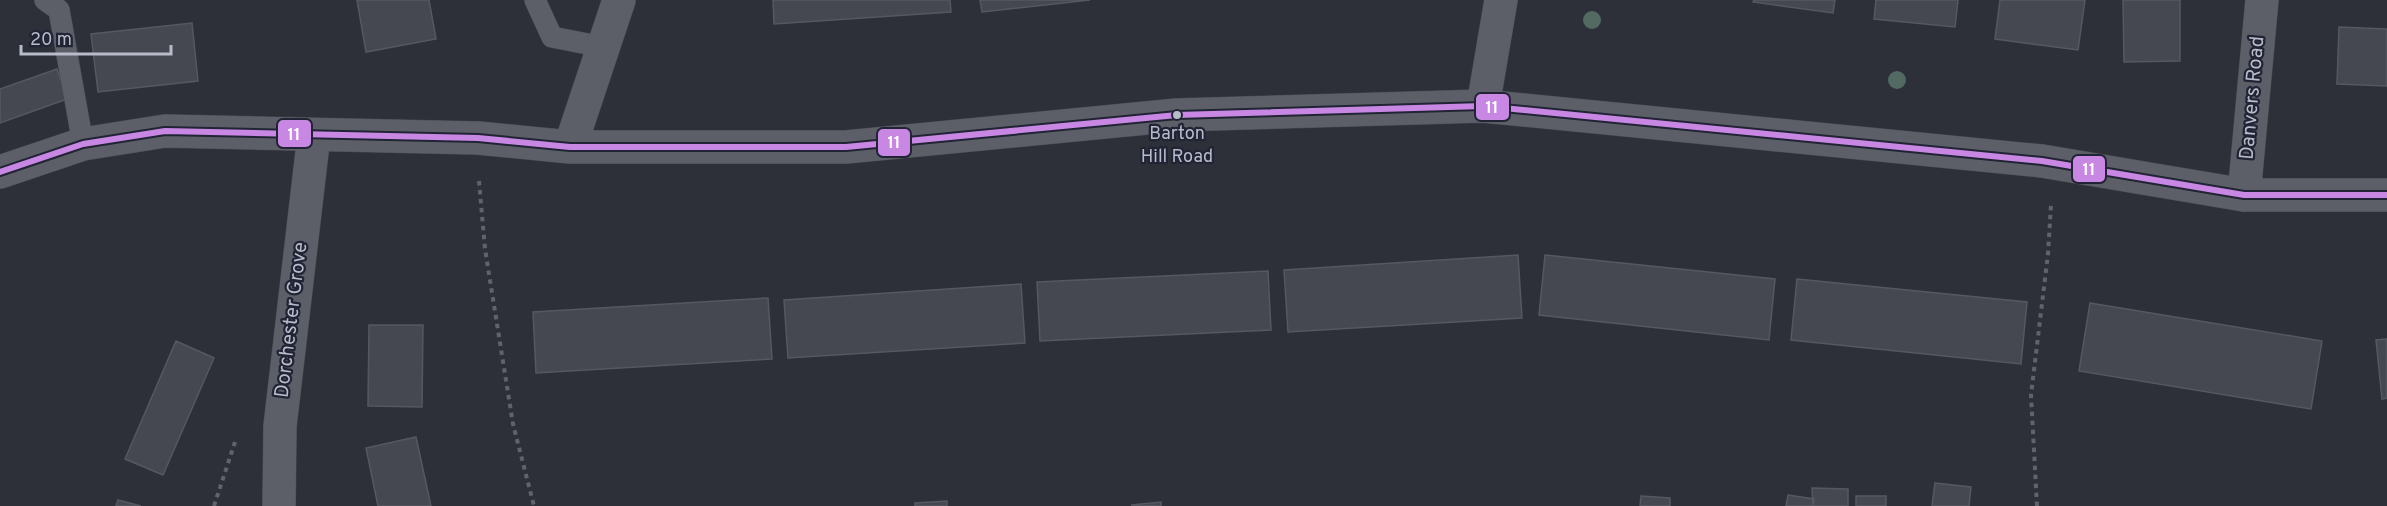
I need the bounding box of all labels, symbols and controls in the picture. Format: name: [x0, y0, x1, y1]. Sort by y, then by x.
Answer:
scale bar: [21, 18, 171, 56]
text: 20 m: [30, 29, 72, 52]
street label: Danvers Road: [2235, 35, 2271, 161]
line badge: 11: [1475, 93, 1510, 121]
text: 11: [1486, 99, 1498, 119]
marker: Barton Hill Road: [1171, 109, 1183, 121]
line badge: 11: [277, 119, 312, 148]
place label: Barton Hill Road: [1141, 123, 1213, 169]
text: 11: [288, 126, 300, 146]
line badge: 11: [877, 128, 911, 157]
text: 11: [888, 134, 900, 154]
line badge: 11: [2072, 155, 2106, 183]
text: 11: [2083, 161, 2095, 181]
street label: Dorchester Grove: [270, 241, 314, 399]

